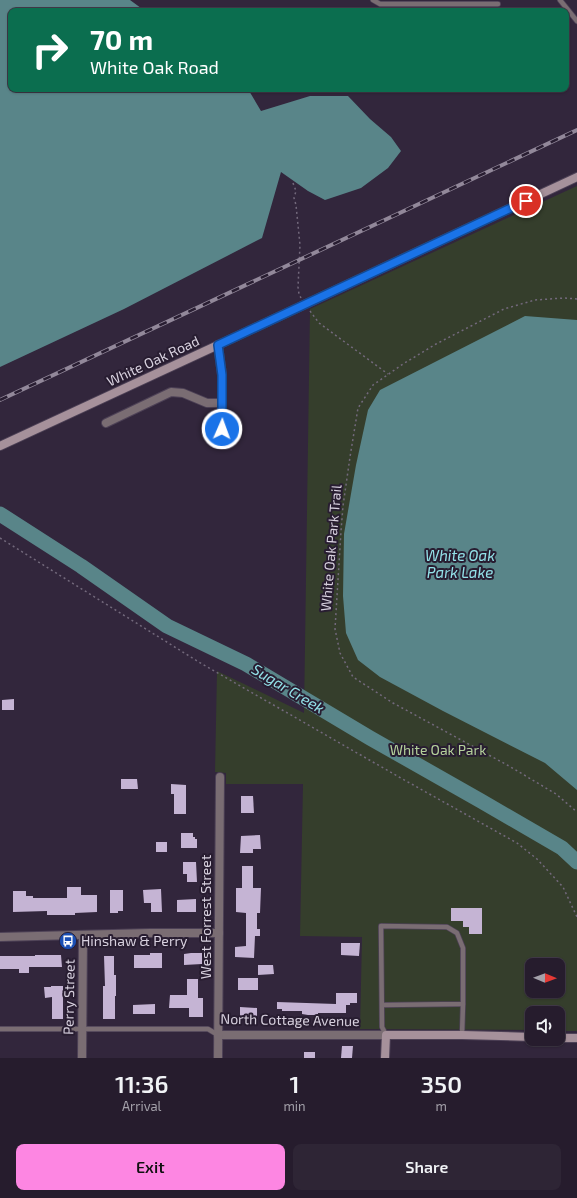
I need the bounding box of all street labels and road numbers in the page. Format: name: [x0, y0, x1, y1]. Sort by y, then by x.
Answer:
street label: White Oak Road: [104, 332, 202, 389]
street label: White Oak Park Trail: [316, 483, 345, 612]
street label: West Forrest Street: [197, 855, 214, 979]
street label: Perry Street: [59, 959, 78, 1035]
street label: North Cottage Avenue: [220, 1010, 360, 1029]

